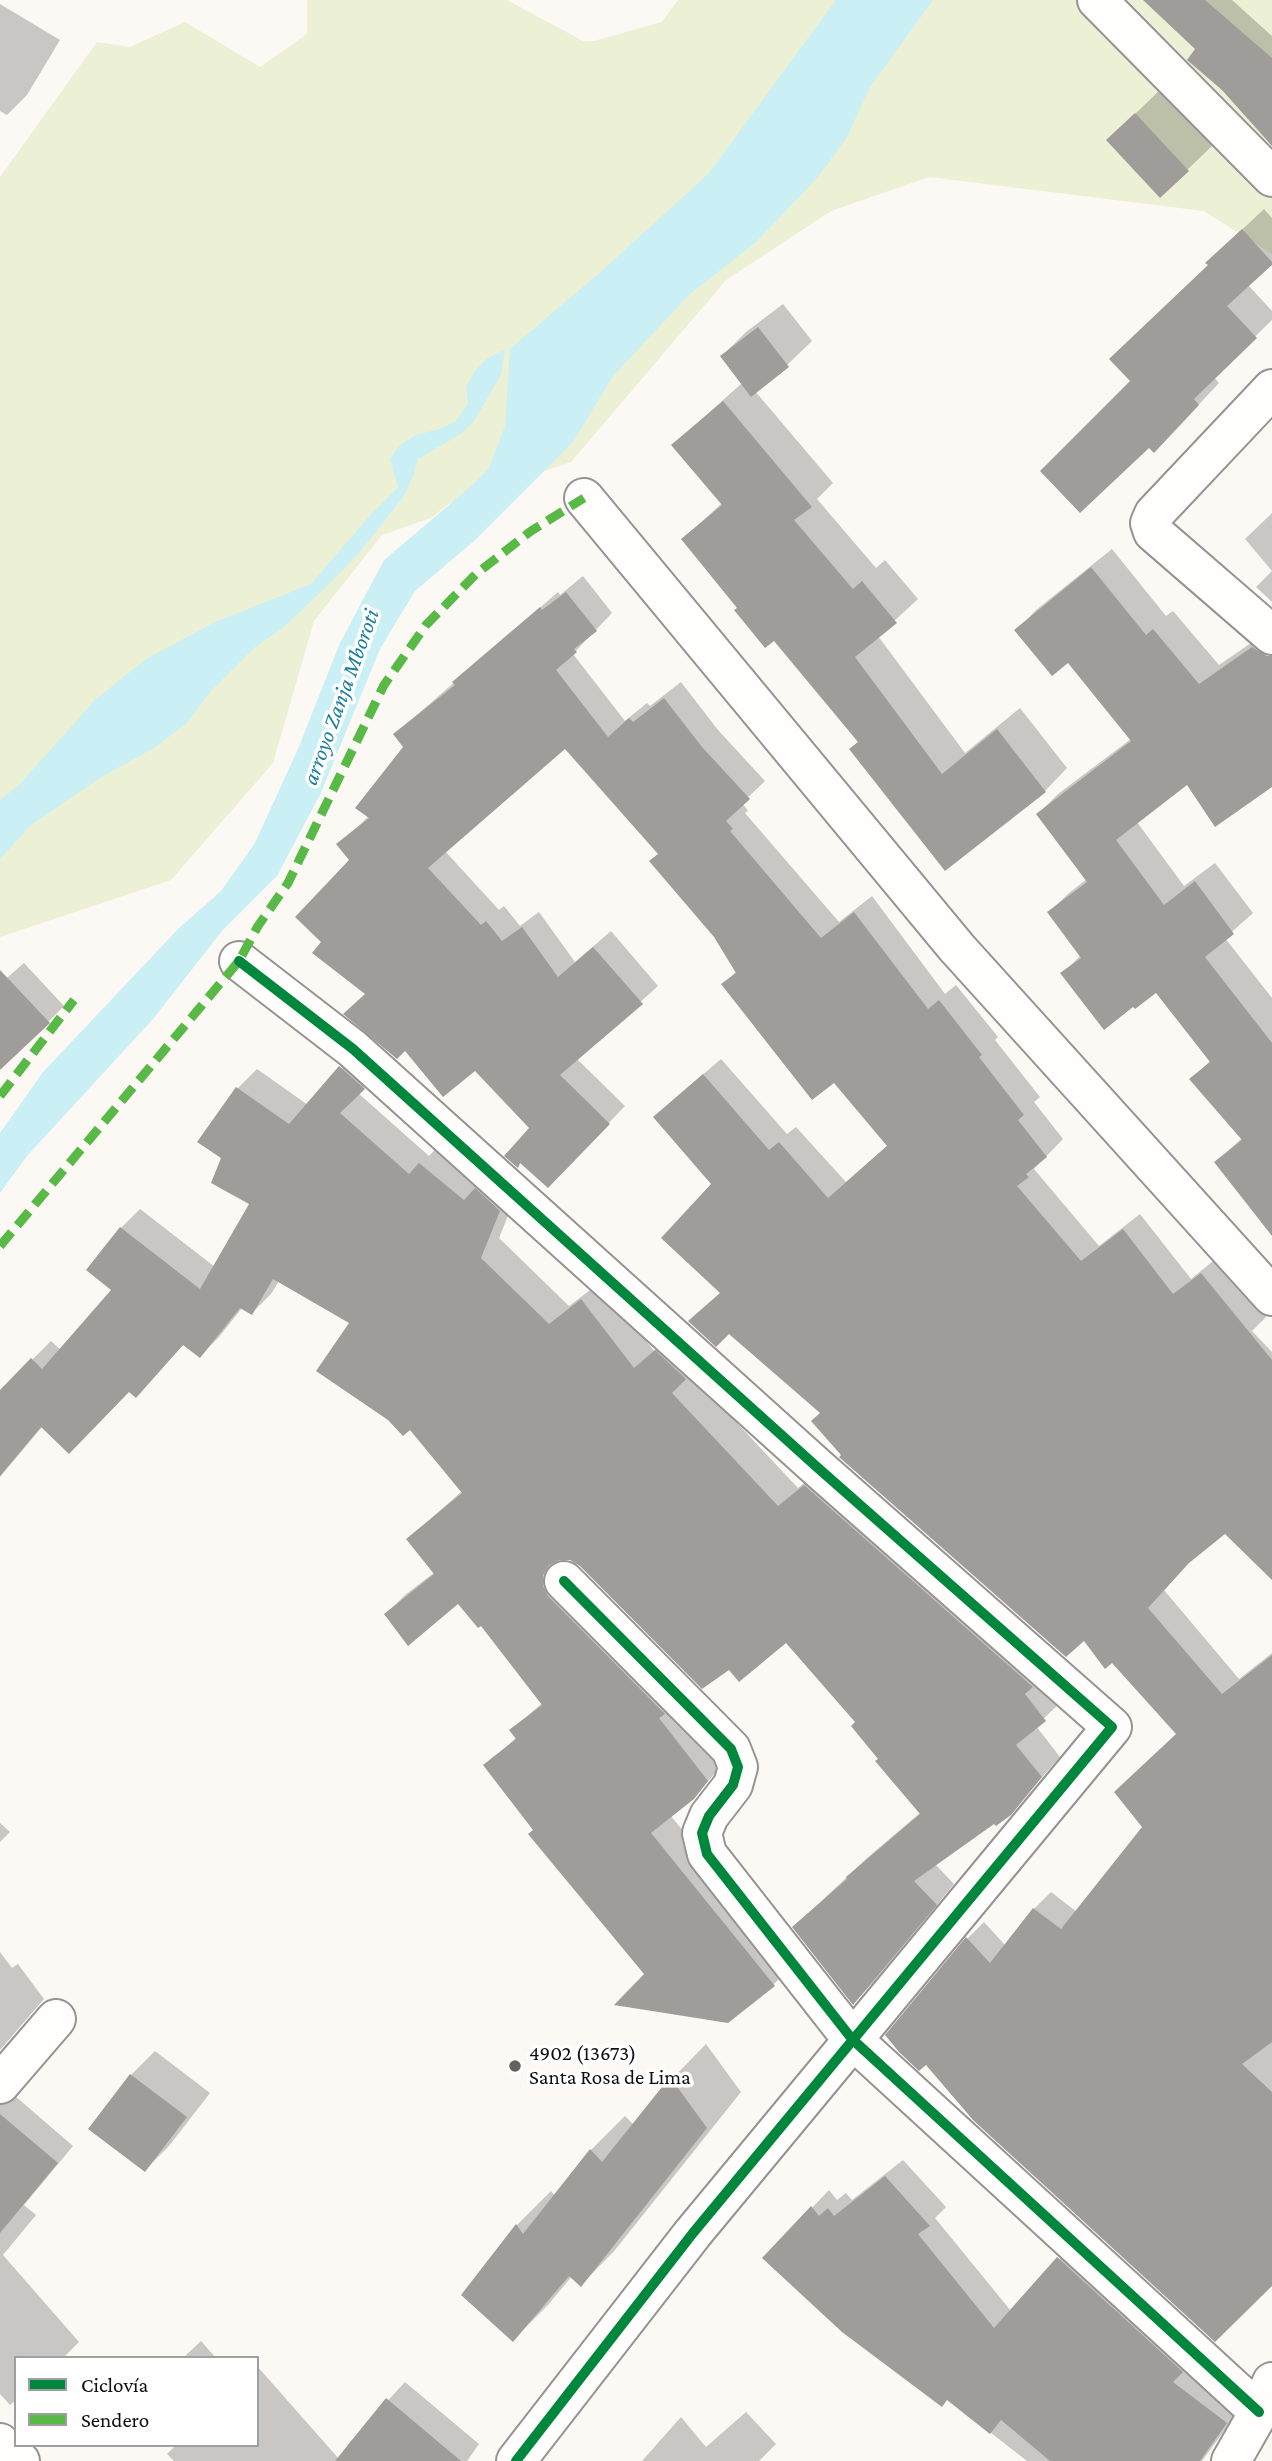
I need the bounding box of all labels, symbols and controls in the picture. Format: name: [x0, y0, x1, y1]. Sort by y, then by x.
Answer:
water label: arroyo Zanja Mboroti: [296, 605, 386, 789]
place label: 4902 (13673) Santa Rosa de Lima: [529, 2041, 691, 2091]
marker: 4902 (13673) Santa Rosa de Lima: [507, 2058, 523, 2074]
legend: [14, 2356, 259, 2447]
text: Ciclovía: [81, 2373, 148, 2397]
text: Sendero: [81, 2408, 149, 2432]

